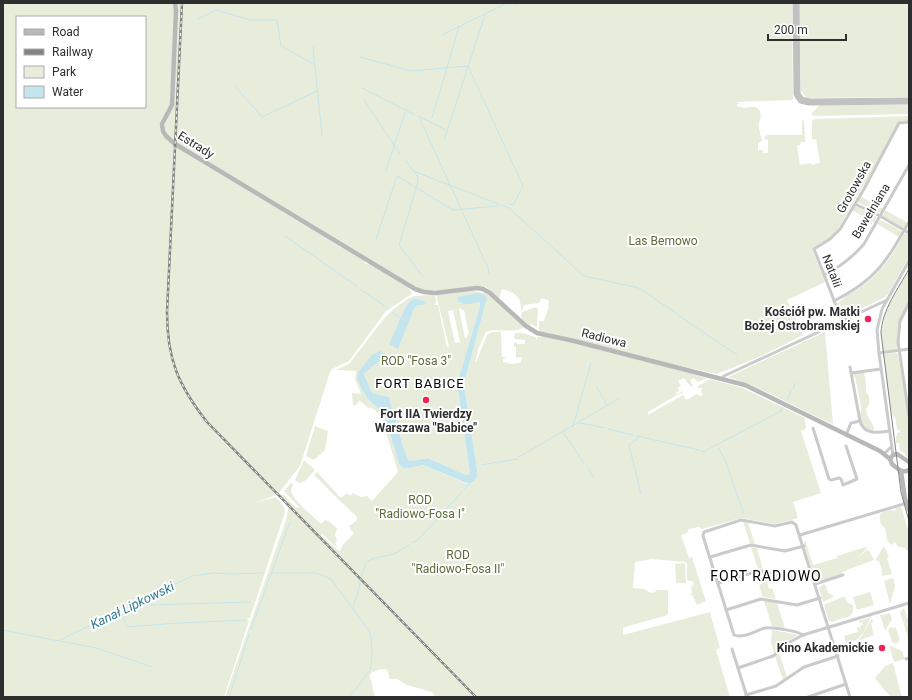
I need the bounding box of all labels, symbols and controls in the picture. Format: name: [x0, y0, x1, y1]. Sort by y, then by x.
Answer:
legend: [16, 16, 146, 108]
scale bar: [768, 16, 846, 42]
text: 200 m: [774, 23, 808, 37]
text: Road: [52, 25, 80, 39]
text: Railway: [52, 45, 93, 59]
text: Park: [52, 65, 77, 79]
text: Water: [52, 85, 83, 99]
street label: Estrady: [175, 129, 217, 162]
street label: Grotowska: [834, 158, 874, 216]
street label: Bawełniana: [849, 181, 893, 241]
park label: Las Bemowo: [628, 234, 698, 248]
street label: Natalii: [819, 252, 845, 290]
place label: Kościół pw. Matki Bożej Ostrobramskiej: [744, 305, 860, 333]
marker: Kościół pw. Matki Bożej Ostrobramskiej: [863, 314, 873, 324]
street label: Radiowa: [580, 326, 628, 350]
park label: ROD "Fosa 3": [381, 354, 451, 368]
district label: FORT BABICE: [375, 376, 465, 391]
marker: Fort IIA Twierdzy Warszawa "Babice": [421, 395, 431, 405]
place label: Fort IIA Twierdzy Warszawa "Babice": [375, 407, 477, 435]
park label: ROD "Radiowo-Fosa I": [375, 493, 465, 521]
park label: ROD "Radiowo-Fosa II": [412, 548, 505, 576]
district label: FORT RADIOWO: [710, 568, 822, 584]
water label: Kanał Lipkowski: [88, 578, 177, 632]
place label: Kino Akademickie: [777, 641, 875, 655]
marker: Kino Akademickie: [877, 643, 887, 653]

